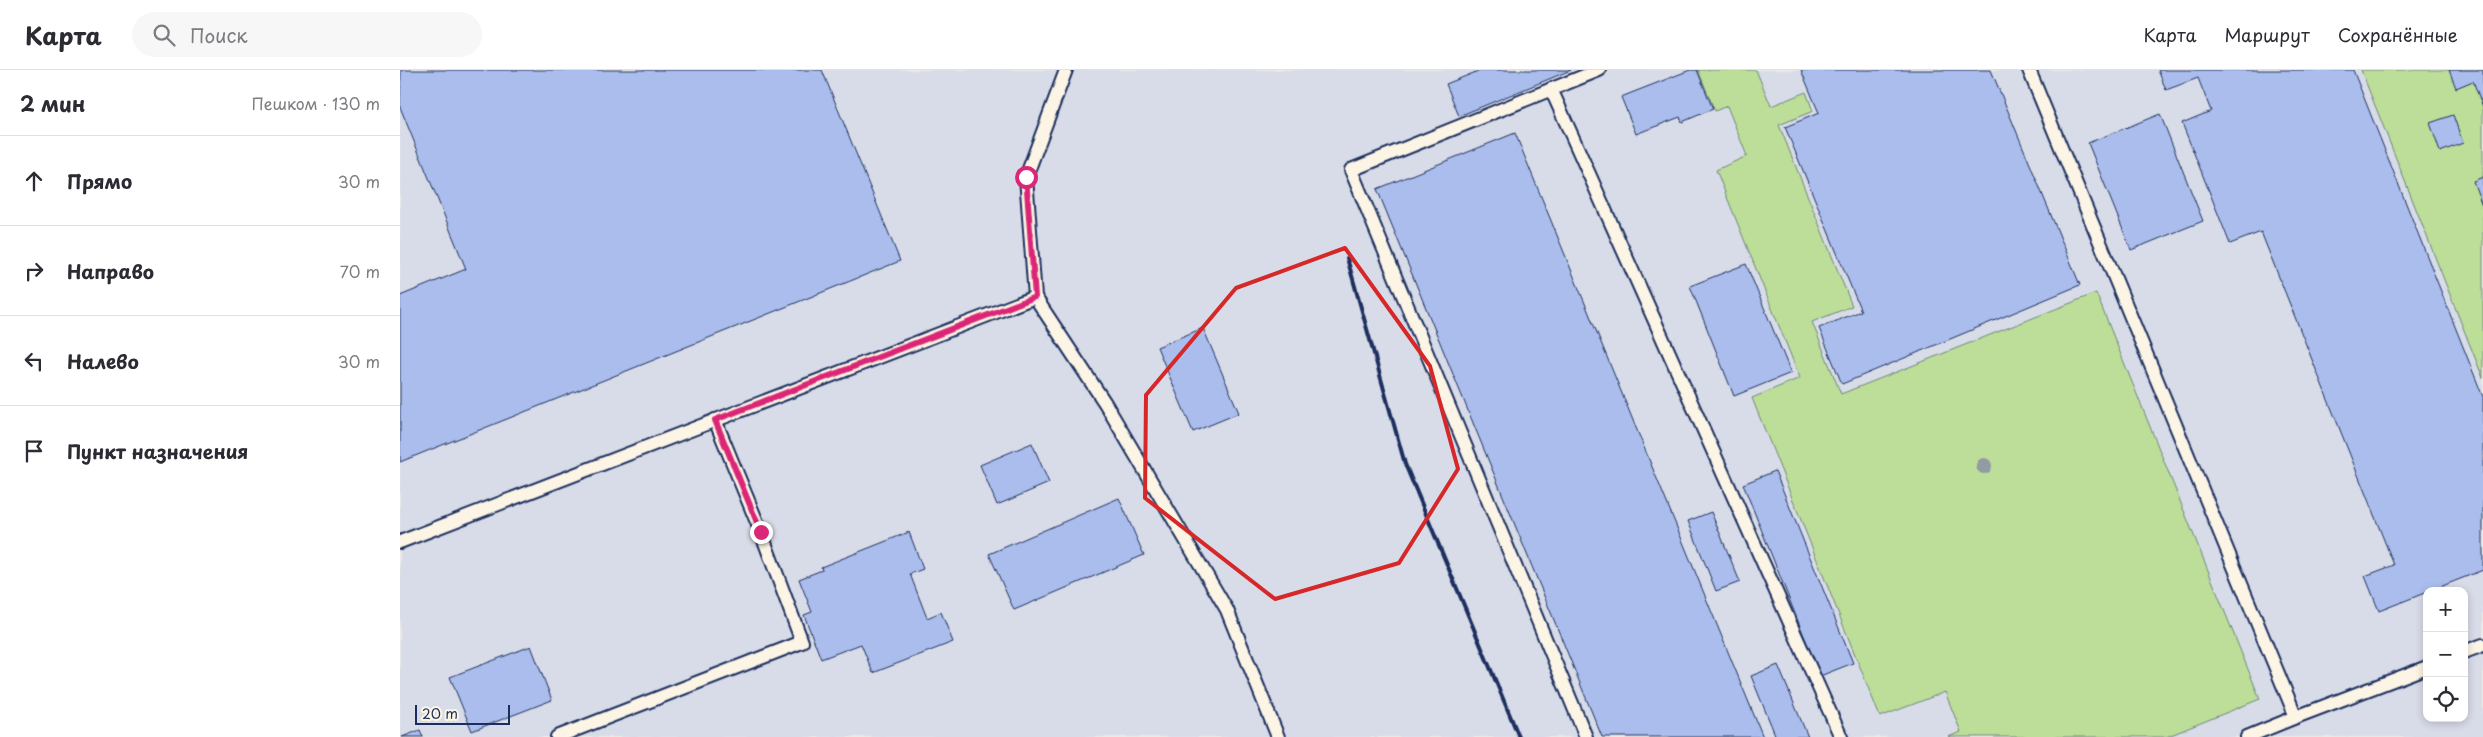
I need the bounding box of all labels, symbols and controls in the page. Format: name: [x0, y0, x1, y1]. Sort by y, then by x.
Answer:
search box: [132, 12, 482, 57]
text: Карта: [25, 17, 102, 53]
icon: search: [150, 21, 178, 49]
text: Поиск: [190, 21, 248, 49]
text: Карта: [2144, 21, 2196, 48]
text: Маршрут: [2224, 21, 2310, 48]
text: Сохранённые: [2338, 21, 2458, 48]
text: 2 мин: [20, 87, 85, 119]
text: Пешком · 130 m: [252, 91, 380, 115]
route start: [1015, 166, 1038, 189]
icon: ahead: [20, 167, 48, 195]
text: Прямо: [67, 167, 132, 195]
text: 30 m: [338, 169, 380, 193]
icon: right: [20, 257, 48, 285]
text: Направо: [67, 257, 154, 285]
text: 70 m: [340, 259, 380, 283]
icon: left: [20, 347, 48, 375]
text: Налево: [67, 347, 139, 375]
text: 30 m: [338, 349, 380, 373]
icon: arrive: [20, 437, 48, 465]
text: Пункт назначения: [67, 437, 248, 465]
route end: [750, 521, 773, 544]
map controls: [2423, 587, 2468, 722]
button: +: [2423, 587, 2468, 632]
button: −: [2423, 632, 2468, 677]
button: locate: [2423, 677, 2468, 722]
scale bar: [415, 702, 510, 725]
text: 20 m: [422, 703, 458, 724]

